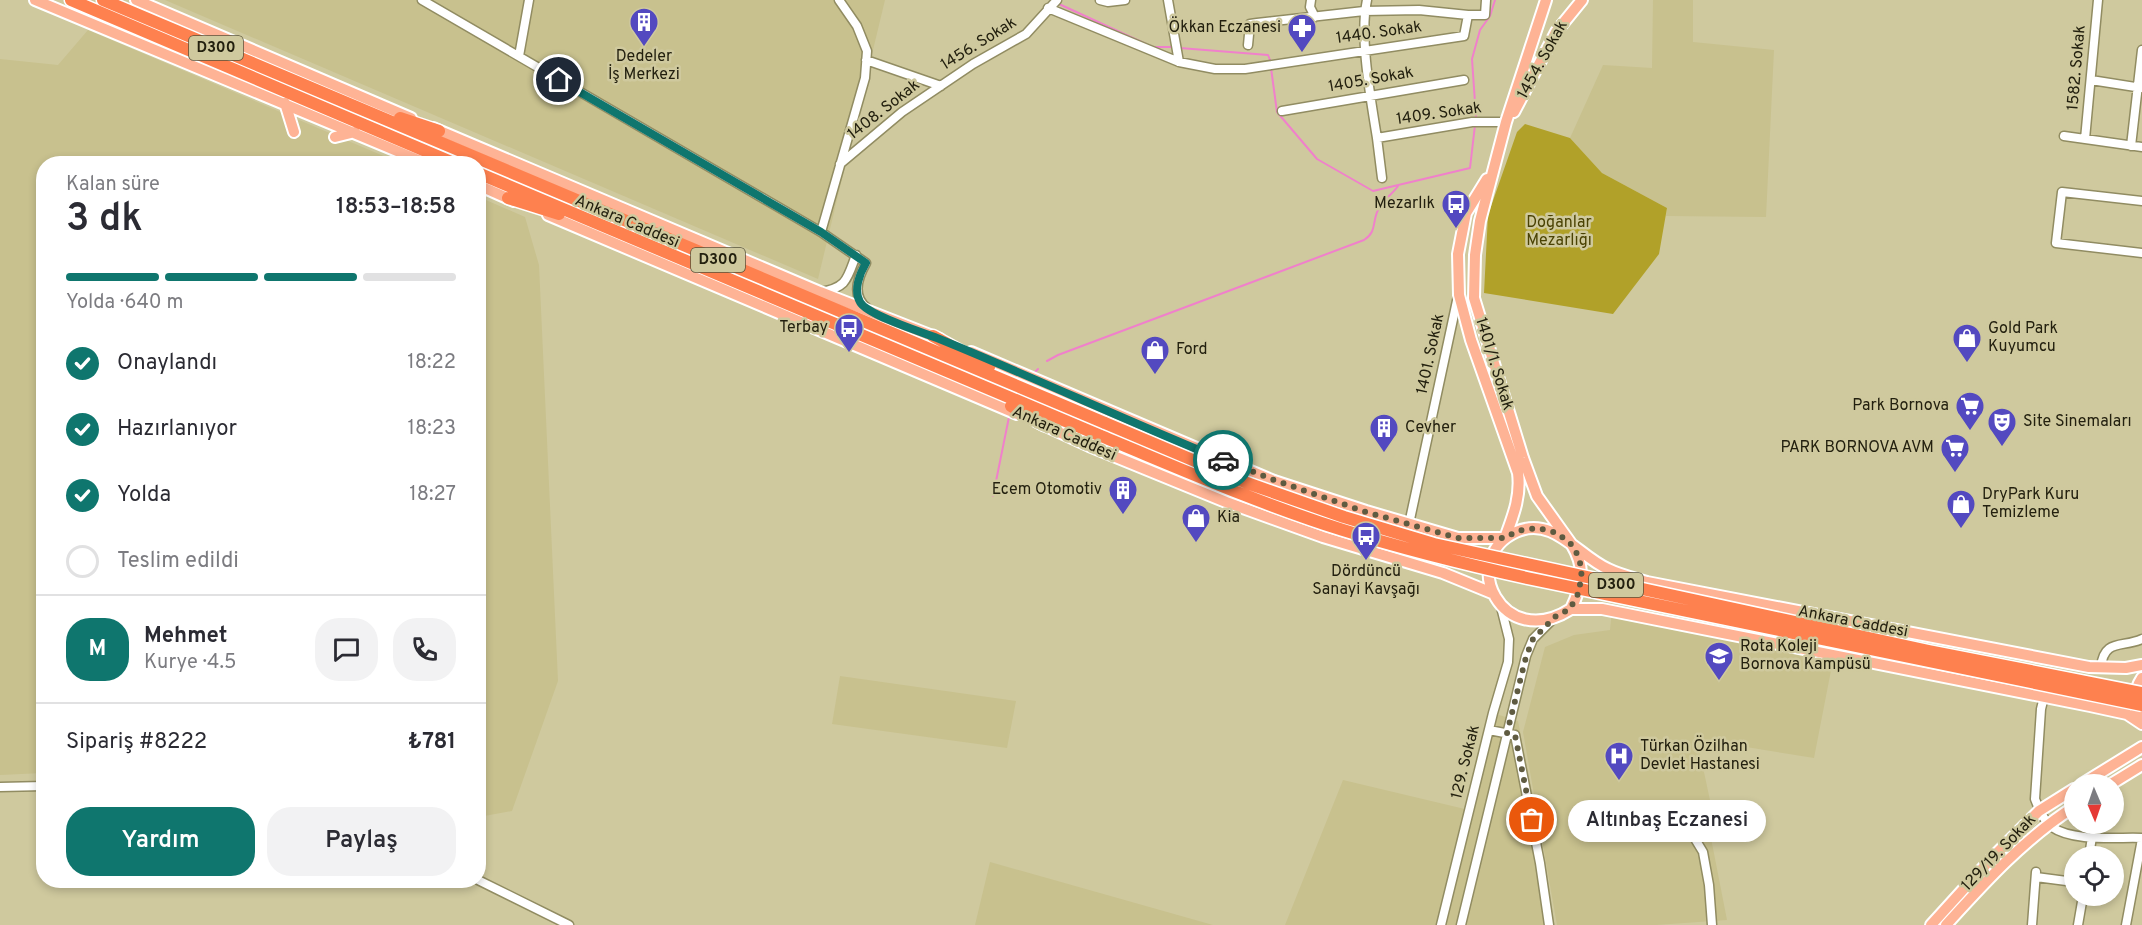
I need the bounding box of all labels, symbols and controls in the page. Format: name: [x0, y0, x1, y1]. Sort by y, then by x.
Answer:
building icon: Dedeler İş Merkezi: [628, 6, 660, 48]
pharmacy icon: Ökkan Eczanesi: [1286, 12, 1318, 54]
street label: 1456. Sokak: [937, 13, 1021, 75]
place label: Ökkan Eczanesi: [1169, 16, 1281, 38]
street label: 1440. Sokak: [1335, 17, 1423, 49]
street label: 1454. Sokak: [1513, 17, 1573, 103]
street label: 1582. Sokak: [2063, 24, 2091, 112]
road number: D300: [189, 36, 243, 60]
place label: Dedeler İş Merkezi: [608, 47, 680, 85]
pin: [533, 54, 584, 105]
icon: home: [542, 63, 575, 96]
street label: 1405. Sokak: [1327, 63, 1415, 97]
street label: 1408. Sokak: [844, 76, 924, 144]
street label: 1409. Sokak: [1395, 98, 1483, 130]
text: Kalan süre: [66, 172, 160, 198]
bus stop icon: Mezarlık: [1440, 188, 1472, 230]
street label: Ankara Caddesi: [572, 191, 682, 253]
text: 18:53–18:58: [336, 194, 456, 221]
place label: Mezarlık: [1374, 194, 1435, 214]
text: 3 dk: [66, 196, 143, 245]
park label: Doğanlar Mezarlığı: [1526, 213, 1592, 251]
road number: D300: [691, 248, 745, 272]
text: Yolda · 640 m: [66, 290, 183, 316]
bus stop icon: Terbay: [833, 312, 865, 354]
street label: 1401. Sokak: [1413, 312, 1449, 396]
street label: 1401/1. Sokak: [1470, 315, 1518, 413]
place label: Terbay: [779, 318, 828, 338]
place label: Gold Park Kuyumcu: [1988, 319, 2058, 357]
shop icon: Gold Park Kuyumcu: [1951, 322, 1983, 364]
shop icon: Ford: [1139, 334, 1171, 376]
place label: Ford: [1176, 340, 1207, 360]
icon: check: [66, 347, 99, 380]
text: Onaylandı: [117, 350, 217, 377]
text: 18:22: [407, 350, 456, 376]
supermarket icon: Park Bornova: [1954, 390, 1986, 432]
place label: Park Bornova: [1852, 396, 1949, 416]
street label: Ankara Caddesi: [1009, 402, 1119, 466]
theatre icon: Site Sinemaları: [1986, 406, 2018, 448]
building icon: Cevher: [1368, 412, 1400, 454]
place label: Site Sinemaları: [2023, 412, 2132, 432]
icon: check: [66, 413, 99, 446]
text: Hazırlanıyor: [117, 416, 237, 443]
text: 18:23: [408, 416, 456, 442]
place label: Cevher: [1405, 418, 1456, 438]
courier: [1193, 430, 1253, 490]
supermarket icon: PARK BORNOVA AVM: [1939, 432, 1971, 474]
place label: PARK BORNOVA AVM: [1780, 438, 1934, 458]
icon: car: [1207, 444, 1240, 477]
building icon: Ecem Otomotiv: [1107, 474, 1139, 516]
icon: check: [66, 479, 99, 512]
place label: Ecem Otomotiv: [992, 480, 1102, 500]
text: Yolda: [117, 482, 171, 509]
text: 18:27: [409, 482, 456, 508]
place label: DryPark Kuru Temizleme: [1982, 485, 2079, 523]
shop icon: DryPark Kuru Temizleme: [1945, 488, 1977, 530]
shop icon: Kia: [1180, 502, 1212, 544]
place label: Kia: [1217, 508, 1240, 528]
bus stop icon: Dördüncü Sanayi Kavşağı: [1350, 520, 1382, 562]
text: Teslim edildi: [117, 548, 239, 575]
place label: Dördüncü Sanayi Kavşağı: [1312, 562, 1420, 600]
road number: D300: [1589, 573, 1643, 597]
street label: Ankara Caddesi: [1796, 602, 1910, 642]
button: chat: [315, 618, 378, 681]
button: phone: [393, 618, 456, 681]
text: Mehmet: [144, 623, 227, 650]
text: M: [89, 636, 106, 663]
place label: Rota Koleji Bornova Kampüsü: [1740, 637, 1871, 675]
school or university icon: Rota Koleji Bornova Kampüsü: [1703, 640, 1735, 682]
text: Kurye · 4.5: [144, 650, 236, 676]
street label: 129. Sokak: [1447, 723, 1485, 801]
text: Sipariş #8222: [66, 729, 207, 756]
text: ₺781: [408, 729, 456, 756]
place label: Türkan Özilhan Devlet Hastanesi: [1640, 735, 1760, 775]
hospital icon: Türkan Özilhan Devlet Hastanesi: [1603, 740, 1635, 782]
north arrow: [2064, 774, 2124, 834]
map controls: [2064, 774, 2124, 906]
pin: [1506, 794, 1557, 845]
callout: Altınbaş Eczanesi: [1568, 799, 1766, 841]
icon: bag: [1515, 803, 1548, 836]
button: Yardım: [66, 807, 255, 876]
button: Paylaş: [267, 807, 456, 876]
text: Altınbaş Eczanesi: [1586, 808, 1748, 834]
street label: 129/19. Sokak: [1957, 810, 2041, 896]
button: locate: [2064, 846, 2124, 906]

